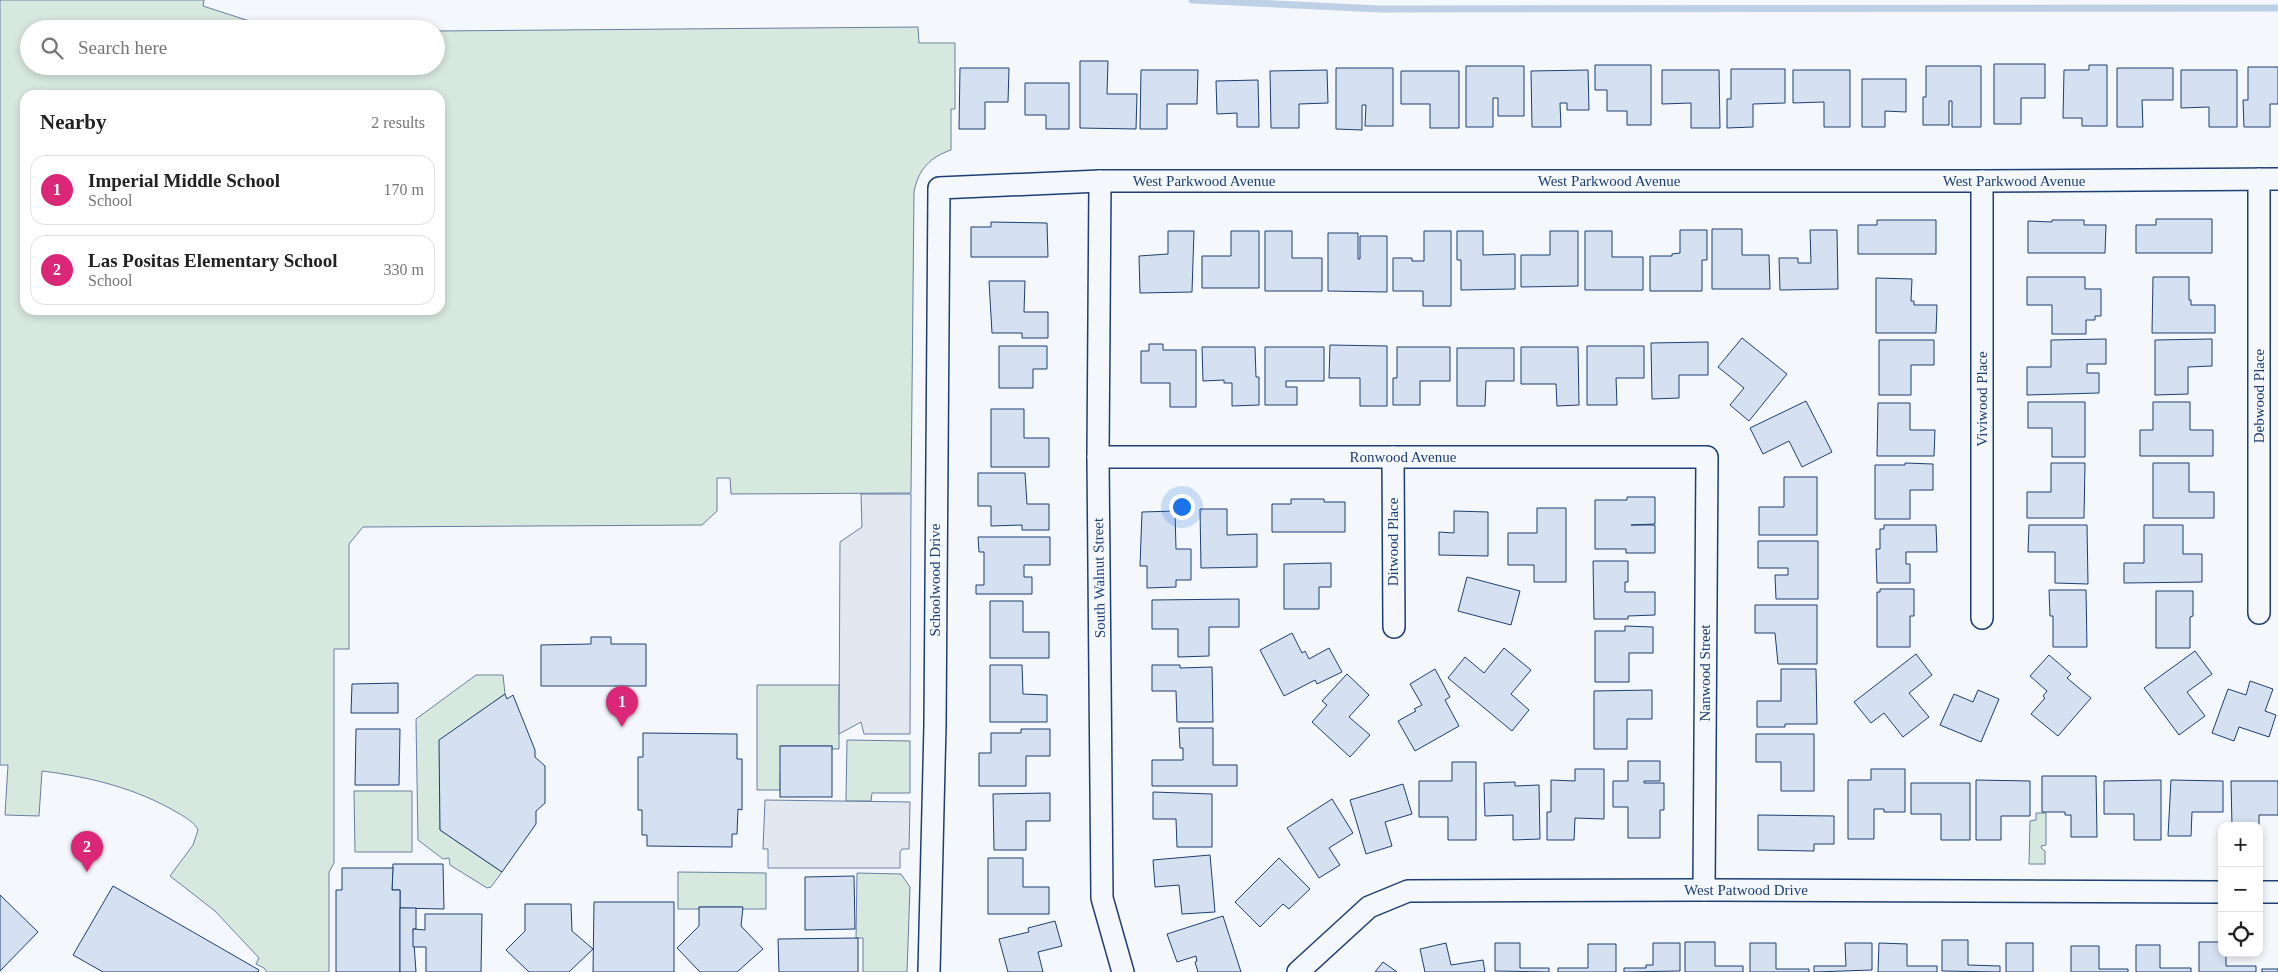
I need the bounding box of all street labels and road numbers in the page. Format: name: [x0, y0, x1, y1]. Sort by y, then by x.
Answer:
street label: West Parkwood Avenue: [1133, 173, 1276, 189]
street label: West Parkwood Avenue: [1538, 173, 1681, 189]
street label: West Parkwood Avenue: [1943, 173, 2086, 189]
street label: Debwood Place: [2251, 348, 2267, 443]
street label: Viviwood Place: [1974, 351, 1990, 447]
street label: Ronwood Avenue: [1350, 449, 1457, 465]
street label: Ditwood Place: [1385, 497, 1401, 586]
street label: South Walnut Street: [1090, 517, 1108, 638]
street label: Schoolwood Drive: [927, 523, 943, 636]
street label: Nanwood Street: [1697, 624, 1713, 722]
street label: West Patwood Drive: [1684, 882, 1808, 898]

